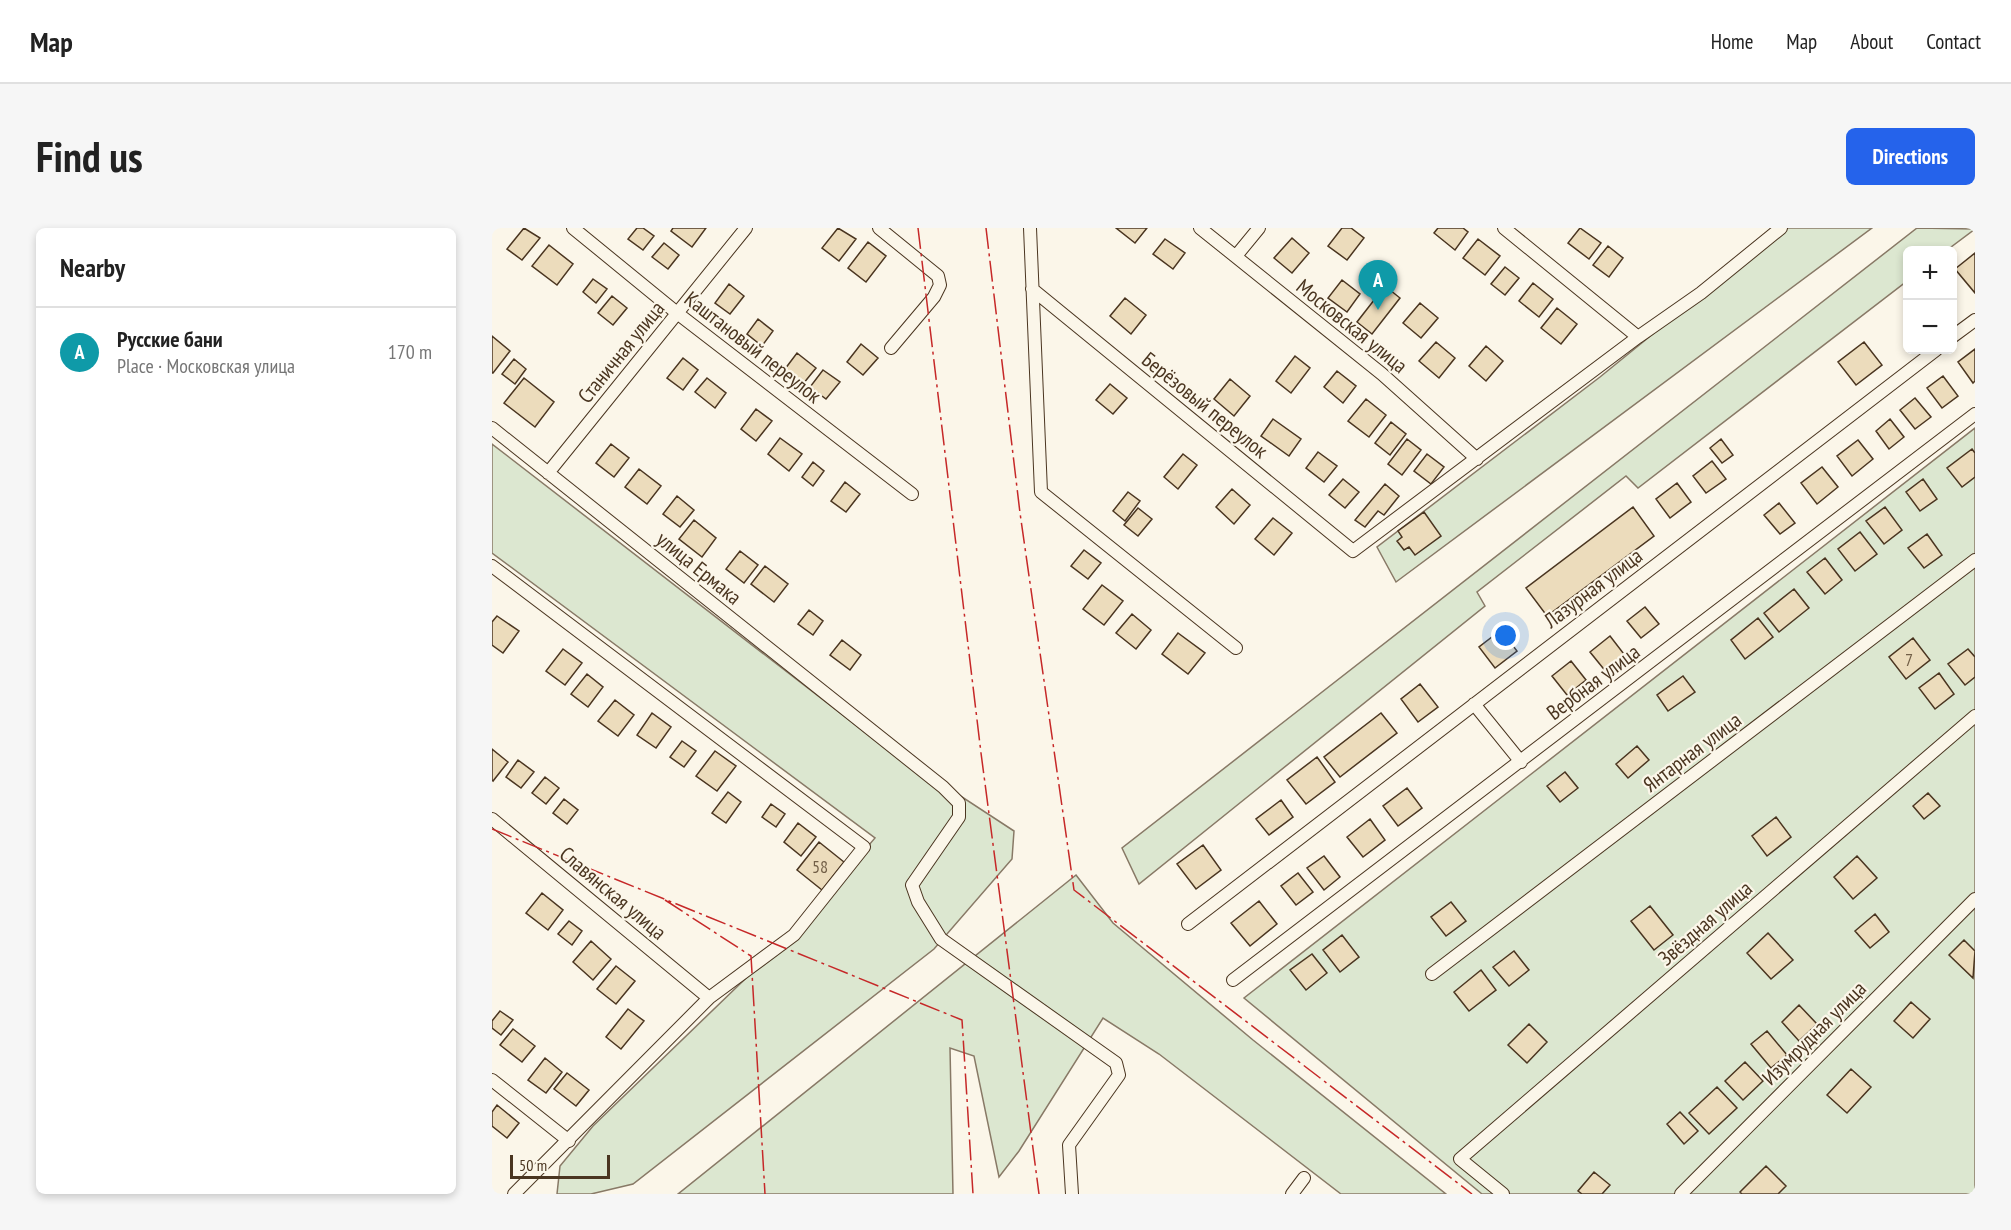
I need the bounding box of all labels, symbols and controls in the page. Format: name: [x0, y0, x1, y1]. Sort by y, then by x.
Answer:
text: Map: [30, 23, 73, 60]
text: Home: [1711, 28, 1753, 55]
text: Map: [1786, 28, 1817, 55]
text: About: [1850, 28, 1893, 55]
text: Contact: [1926, 28, 1981, 55]
button: Directions: [1846, 128, 1975, 185]
text: Find us: [36, 129, 143, 184]
map controls: [1903, 246, 1957, 354]
button: +: [1903, 246, 1957, 300]
text: Nearby: [60, 251, 125, 284]
pin: A: [1358, 260, 1398, 310]
street label: Московская улица: [1291, 273, 1413, 379]
street label: Каштановый переулок: [679, 285, 827, 409]
street label: Станичная улица: [572, 296, 670, 408]
button: −: [1903, 300, 1957, 354]
text: Русские бани: [117, 325, 223, 353]
text: A: [74, 339, 85, 365]
text: 170 m: [388, 339, 432, 365]
street label: Берёзовый переулок: [1137, 346, 1273, 464]
text: Place · Московская улица: [117, 353, 295, 379]
street label: улица Ермака: [651, 526, 747, 610]
street label: Лазурная улица: [1538, 542, 1648, 634]
your location: [1491, 621, 1520, 650]
street label: Вербная улица: [1541, 638, 1645, 726]
house number: 7: [1905, 648, 1913, 671]
street label: Янтарная улица: [1638, 706, 1746, 798]
street label: Славянская улица: [554, 841, 672, 945]
house number: 58: [812, 855, 828, 878]
street label: Звёздная улица: [1652, 875, 1758, 971]
street label: Изумрудная улица: [1756, 975, 1872, 1091]
scale bar: [510, 1152, 610, 1180]
text: 50 m: [519, 1155, 547, 1175]

